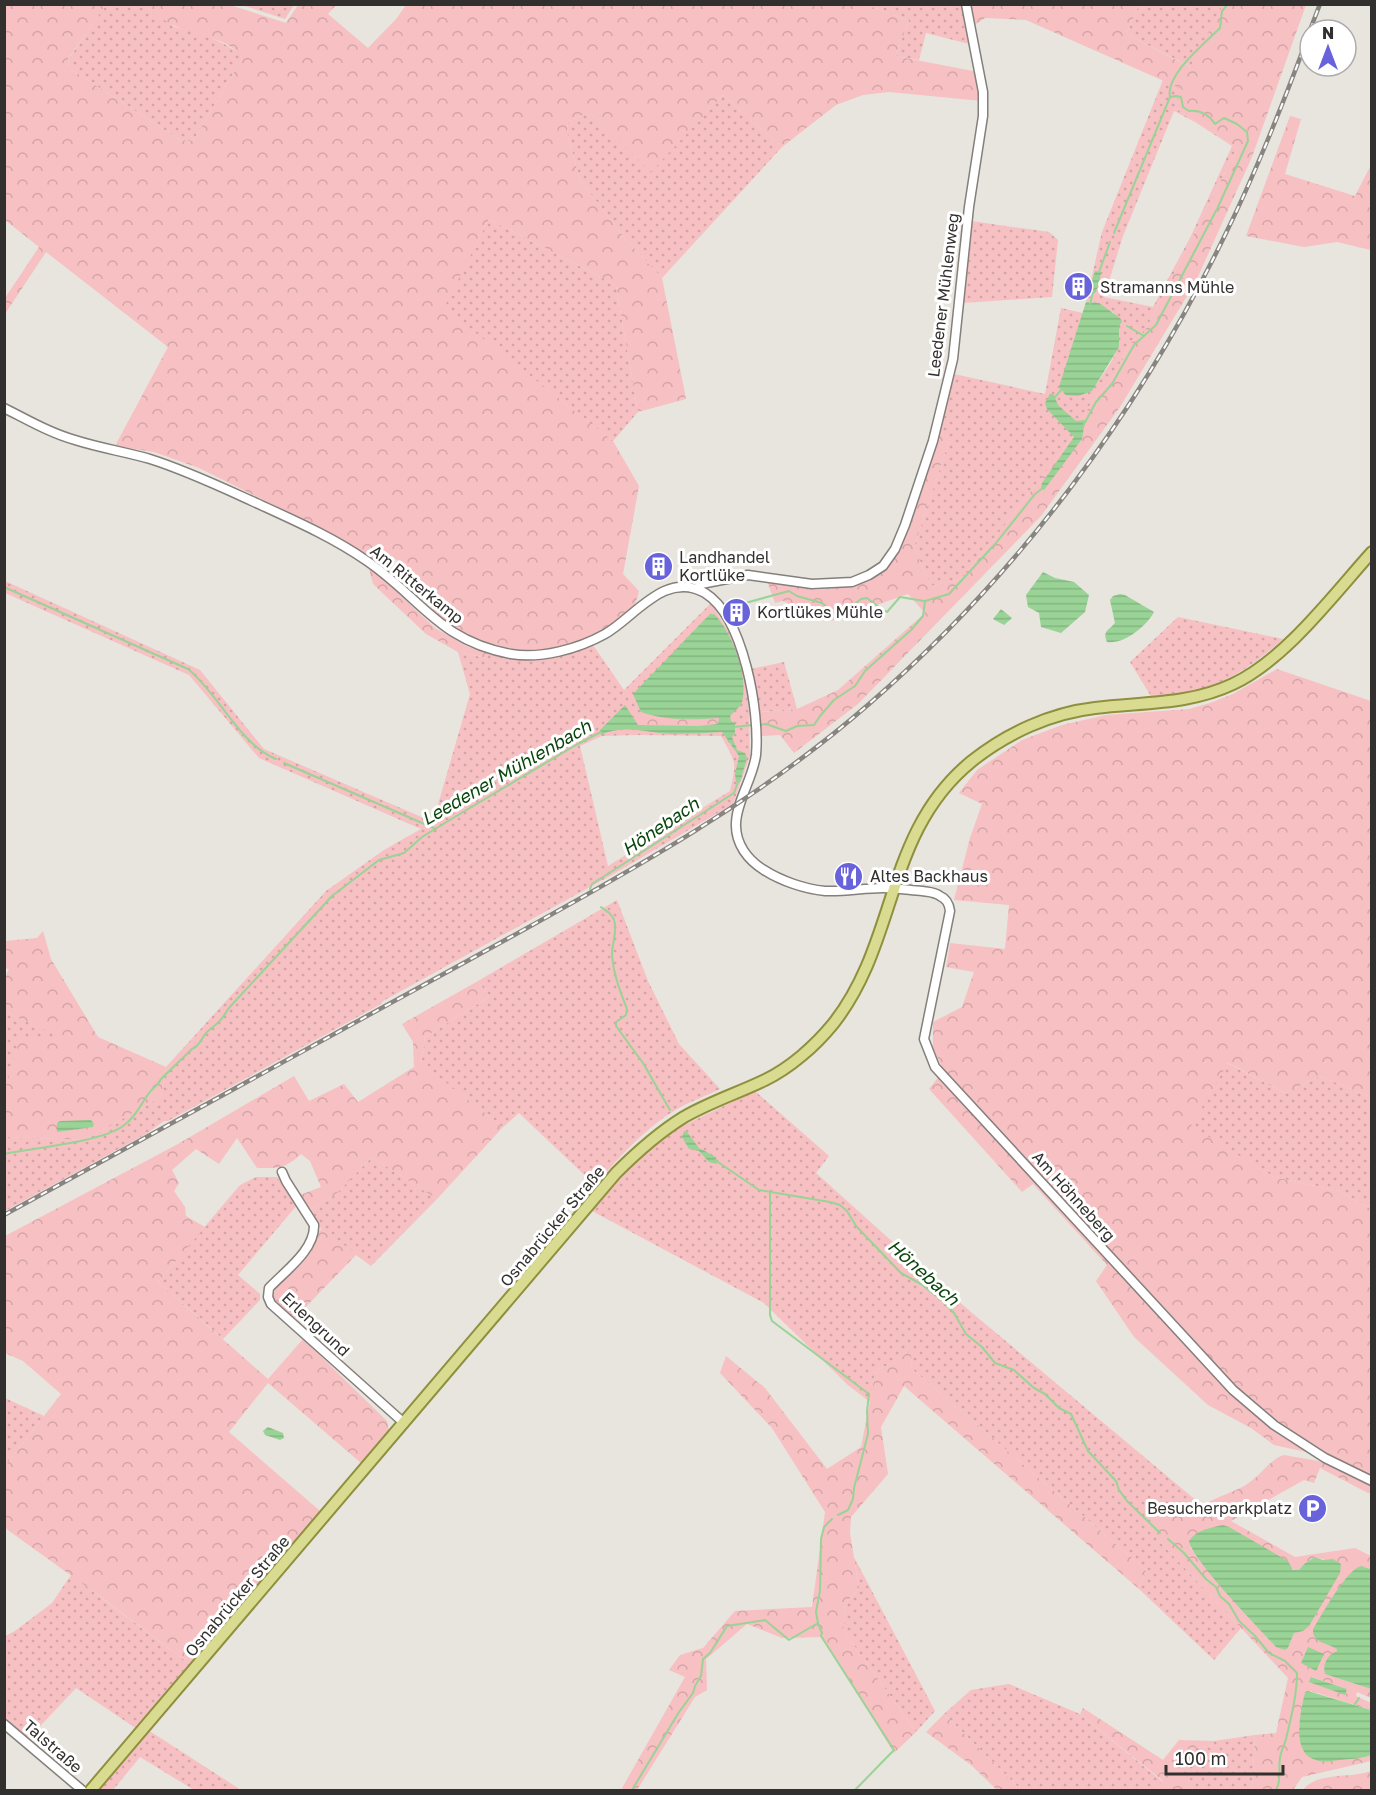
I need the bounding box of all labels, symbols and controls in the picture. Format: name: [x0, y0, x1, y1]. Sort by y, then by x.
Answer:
north arrow: [1298, 18, 1358, 78]
text: N: [1322, 23, 1334, 43]
street label: Leedener Mühlenweg: [923, 212, 963, 378]
building icon: Stramanns Mühle: [1063, 271, 1095, 303]
place label: Stramanns Mühle: [1100, 277, 1234, 297]
street label: Am Ritterkamp: [366, 540, 468, 628]
place label: Landhandel Kortlüke: [679, 547, 770, 585]
building icon: Landhandel Kortlüke: [642, 550, 674, 582]
building icon: Kortlükes Mühle: [720, 596, 752, 628]
place label: Kortlükes Mühle: [757, 602, 883, 622]
water label: Leedener Mühlenbach: [417, 714, 596, 830]
water label: Hönebach: [617, 792, 703, 860]
restaurant icon: Altes Backhaus: [833, 860, 865, 892]
place label: Altes Backhaus: [870, 866, 988, 886]
street label: Am Höhneberg: [1028, 1147, 1120, 1245]
street label: Osnabrücker Straße: [496, 1161, 608, 1291]
water label: Hönebach: [884, 1234, 965, 1310]
street label: Erlengrund: [278, 1288, 354, 1360]
parking icon: Besucherparkplatz: [1297, 1492, 1329, 1524]
place label: Besucherparkplatz: [1147, 1498, 1292, 1518]
street label: Osnabrücker Straße: [181, 1531, 293, 1661]
street label: Talstraße: [20, 1715, 86, 1777]
scale bar: [1166, 1738, 1283, 1776]
text: 100 m: [1175, 1747, 1226, 1769]

